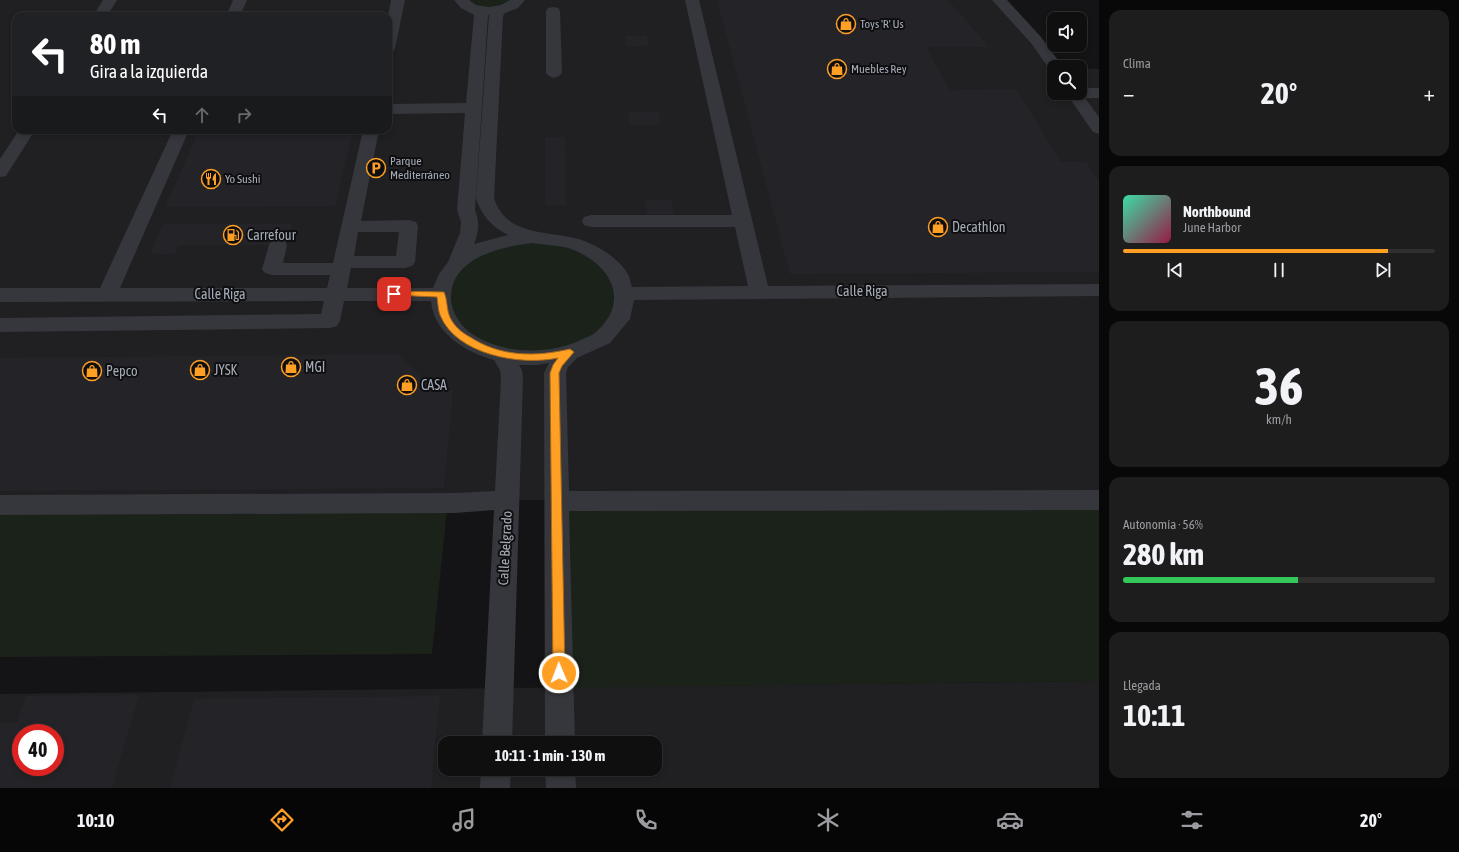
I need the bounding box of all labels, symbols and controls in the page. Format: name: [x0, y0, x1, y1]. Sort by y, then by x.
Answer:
map controls: [1047, 12, 1087, 100]
button: sound: [1047, 12, 1087, 52]
shop icon: Toys 'R' Us: [835, 13, 857, 35]
place label: Toys 'R' Us: [860, 17, 904, 31]
icon: left: [24, 28, 76, 80]
text: 80 m: [90, 28, 140, 60]
text: Clima: [1123, 56, 1151, 71]
shop icon: Muebles Rey: [826, 58, 848, 80]
button: search: [1047, 60, 1087, 100]
text: Gira a la izquierda: [90, 61, 208, 82]
place label: Muebles Rey: [851, 62, 907, 76]
text: 20°: [1261, 76, 1297, 110]
text: −: [1123, 80, 1134, 106]
text: +: [1424, 80, 1435, 106]
icon: left: [149, 104, 171, 126]
icon: ahead: [191, 104, 213, 126]
icon: right: [233, 104, 255, 126]
place label: Parque Mediterráneo: [390, 154, 450, 182]
parking icon: Parque Mediterráneo: [365, 157, 387, 179]
restaurant icon: Yo Sushi: [200, 168, 222, 190]
place label: Yo Sushi: [225, 172, 261, 186]
text: Northbound: [1183, 203, 1251, 220]
shop icon: Decathlon: [927, 216, 949, 238]
place label: Decathlon: [952, 219, 1006, 235]
text: June Harbor: [1183, 220, 1241, 235]
fuel station icon: Carrefour: [222, 224, 244, 246]
place label: Carrefour: [247, 227, 297, 243]
icon: previous: [1164, 259, 1186, 281]
icon: pause: [1268, 259, 1290, 281]
icon: next: [1372, 259, 1394, 281]
pin: [377, 277, 411, 311]
icon: arrive: [383, 283, 405, 305]
street label: Calle Riga: [837, 283, 887, 299]
street label: Calle Riga: [195, 286, 245, 302]
shop icon: MGI: [280, 356, 302, 378]
text: 36: [1255, 356, 1303, 416]
shop icon: JYSK: [189, 359, 211, 381]
place label: MGI: [305, 359, 325, 375]
shop icon: Pepco: [81, 360, 103, 382]
place label: JYSK: [214, 362, 238, 378]
place label: Pepco: [106, 363, 137, 379]
shop icon: CASA: [396, 374, 418, 396]
place label: CASA: [421, 377, 447, 393]
text: km/h: [1266, 412, 1292, 427]
street label: Calle Belgrado: [495, 510, 515, 586]
text: Autonomía · 56%: [1123, 517, 1203, 532]
text: 280 km: [1123, 537, 1204, 571]
position arrow: [538, 652, 580, 694]
text: Llegada: [1123, 678, 1161, 693]
text: 10:11: [1123, 698, 1185, 732]
speed limit sign: 40: [12, 724, 64, 776]
text: 10:11 · 1 min · 130 m: [495, 747, 605, 764]
icon: directions: [268, 806, 296, 834]
icon: music: [450, 806, 478, 834]
icon: phone: [632, 806, 660, 834]
icon: climate: [814, 806, 842, 834]
icon: car: [996, 806, 1024, 834]
icon: filters: [1178, 806, 1206, 834]
text: 10:10: [77, 810, 114, 831]
text: 20°: [1360, 810, 1382, 831]

